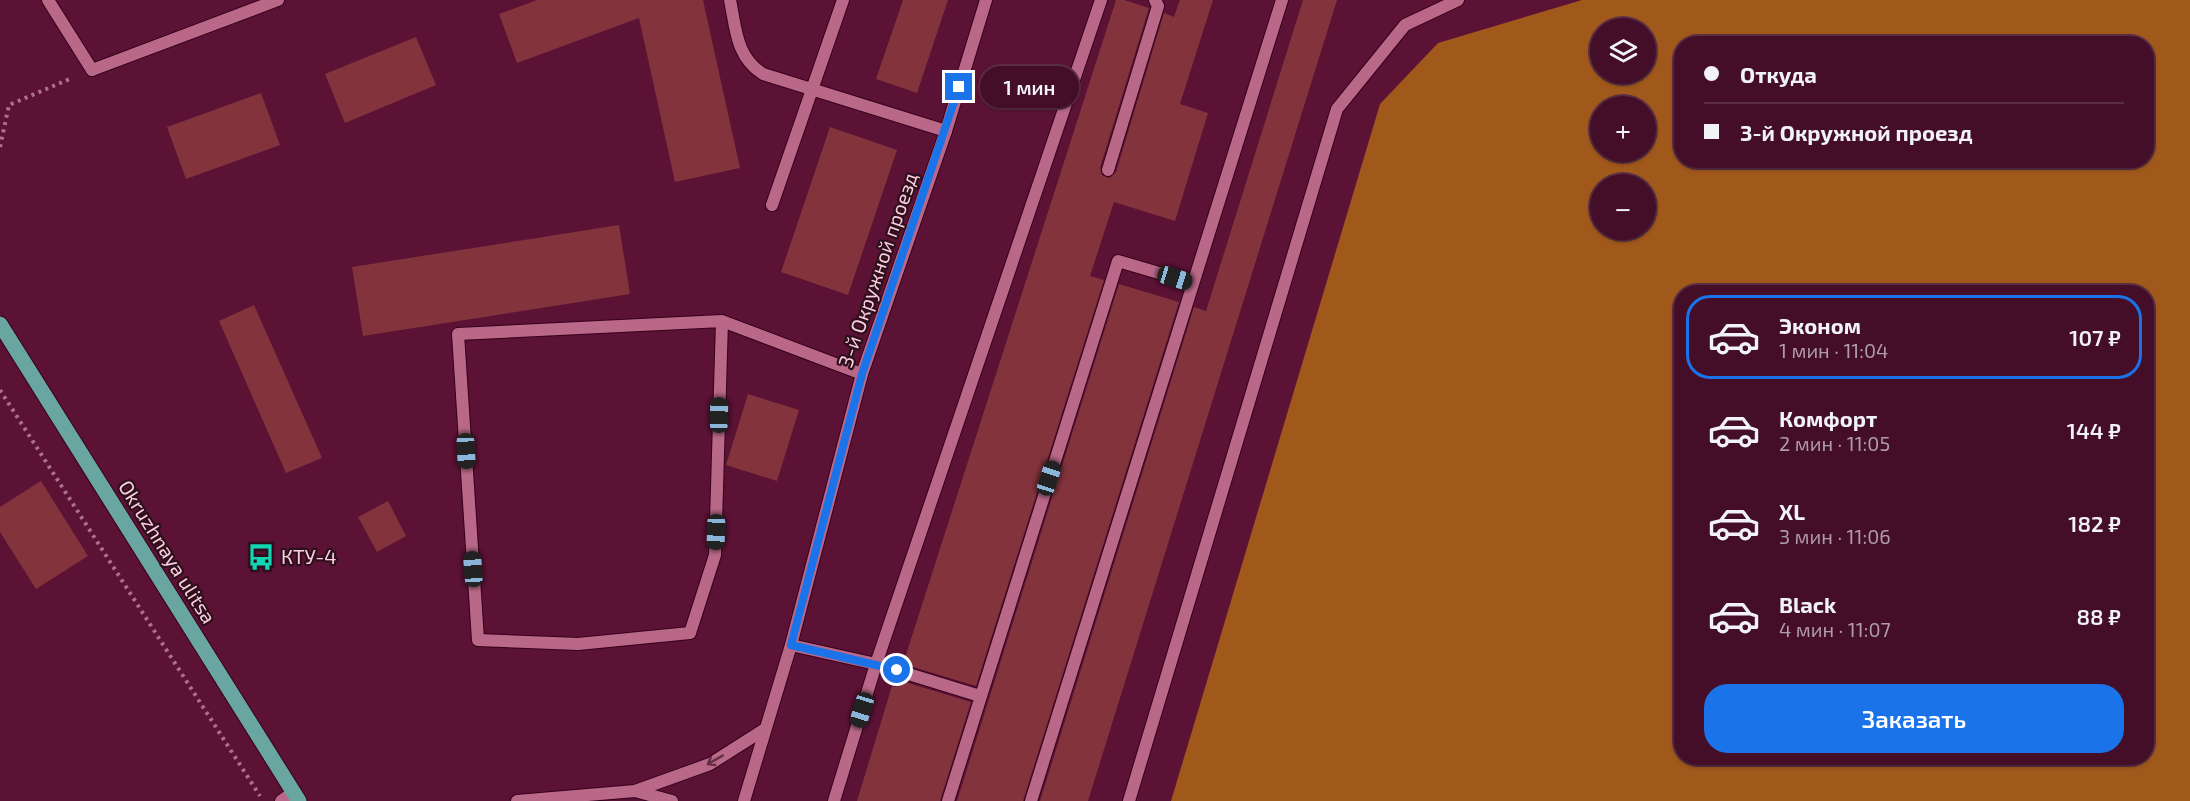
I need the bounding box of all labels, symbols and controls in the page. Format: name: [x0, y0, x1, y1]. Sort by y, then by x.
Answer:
map controls: [1590, 18, 1656, 240]
button: layers: [1590, 18, 1656, 84]
text: Откуда: [1740, 61, 1817, 87]
callout: 1 мин: [980, 66, 1079, 108]
route end: [945, 73, 972, 100]
text: 1 мин: [1003, 75, 1056, 99]
button: +: [1590, 96, 1656, 162]
text: 3-й Окружной проезд: [1740, 119, 1973, 145]
street label: 3-й Окружной проезд: [832, 169, 923, 371]
button: −: [1590, 174, 1656, 240]
car: [1155, 264, 1195, 292]
icon: car: [1707, 310, 1761, 364]
text: Эконом: [1779, 312, 1861, 338]
text: 107 ₽: [2069, 324, 2121, 350]
text: 1 мин · 11:04: [1779, 338, 1888, 362]
car: [710, 397, 728, 433]
icon: car: [1707, 403, 1761, 457]
text: Комфорт: [1779, 405, 1877, 431]
text: 144 ₽: [2067, 417, 2121, 443]
text: 2 мин · 11:05: [1779, 431, 1890, 455]
car: [456, 433, 476, 469]
car: [1035, 458, 1063, 498]
street label: Okruzhnaya ulitsa: [114, 475, 222, 628]
icon: car: [1707, 496, 1761, 550]
text: XL: [1779, 498, 1805, 524]
text: 182 ₽: [2068, 510, 2121, 536]
car: [706, 514, 726, 550]
text: 3 мин · 11:06: [1779, 524, 1891, 548]
bus stop icon: КТУ-4: [246, 542, 276, 572]
place label: КТУ-4: [281, 544, 337, 568]
car: [463, 550, 483, 588]
icon: car: [1707, 589, 1761, 643]
text: Black: [1779, 591, 1836, 617]
text: 88 ₽: [2076, 603, 2121, 629]
text: 4 мин · 11:07: [1779, 617, 1891, 641]
route start: [883, 656, 910, 683]
button: Заказать: [1704, 684, 2124, 753]
car: [848, 690, 876, 730]
one-way arrow: [707, 754, 724, 766]

